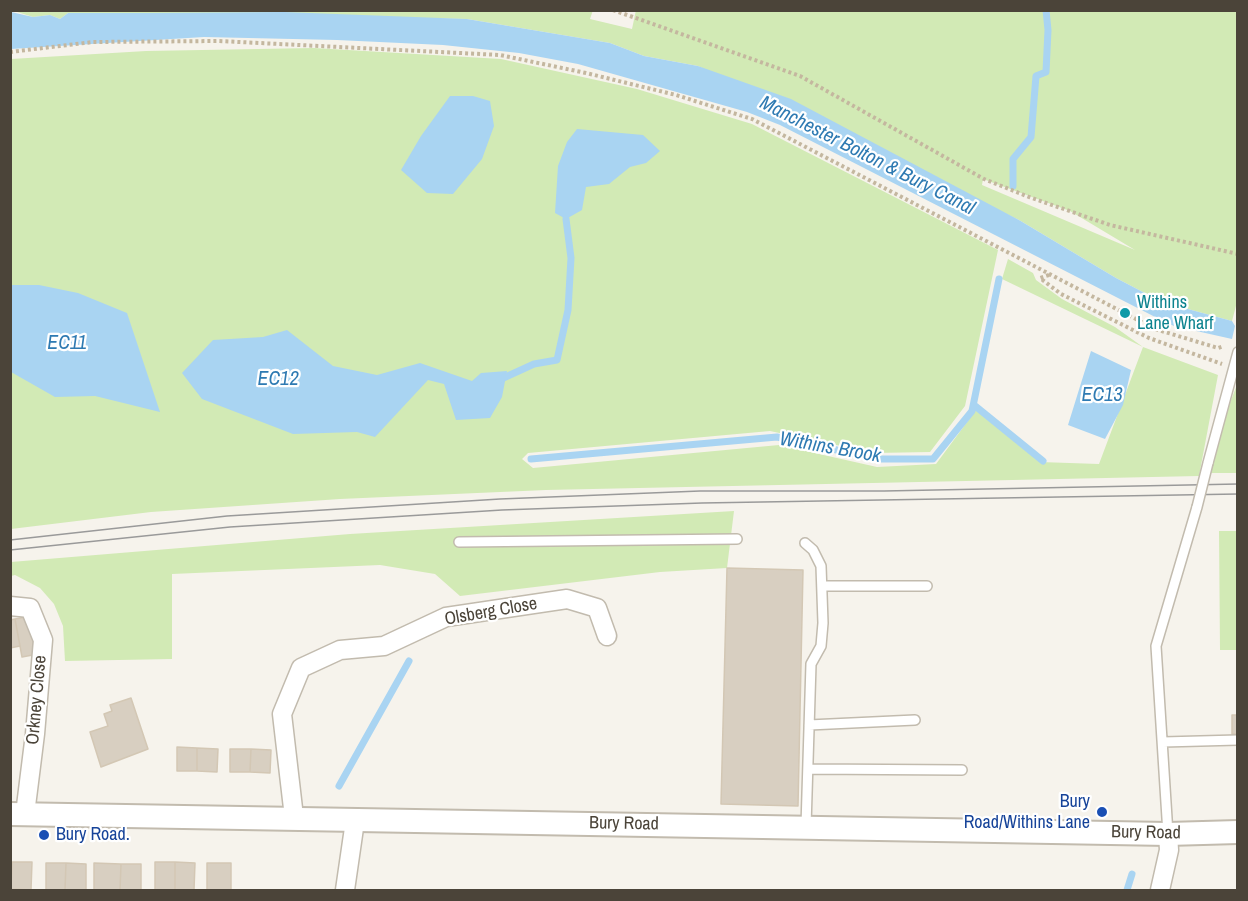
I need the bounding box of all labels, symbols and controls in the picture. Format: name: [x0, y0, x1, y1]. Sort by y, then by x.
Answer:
water label: Manchester Bolton & Bury Canal: [756, 91, 978, 221]
place label: Withins Lane Wharf: [1137, 292, 1213, 334]
marker: Withins Lane Wharf: [1118, 306, 1132, 320]
water label: EC11: [47, 332, 87, 356]
water label: EC12: [257, 368, 299, 392]
water label: EC13: [1081, 384, 1123, 408]
water label: Withins Brook: [777, 427, 883, 469]
street label: Olsberg Close: [443, 593, 539, 631]
street label: Orkney Close: [22, 655, 52, 745]
place label: Bury Road/Withins Lane: [964, 791, 1090, 834]
marker: Bury Road/Withins Lane: [1095, 805, 1109, 819]
street label: Bury Road: [589, 813, 659, 835]
street label: Bury Road: [1111, 822, 1181, 844]
place label: Bury Road.: [56, 824, 130, 846]
marker: Bury Road.: [37, 828, 51, 842]

